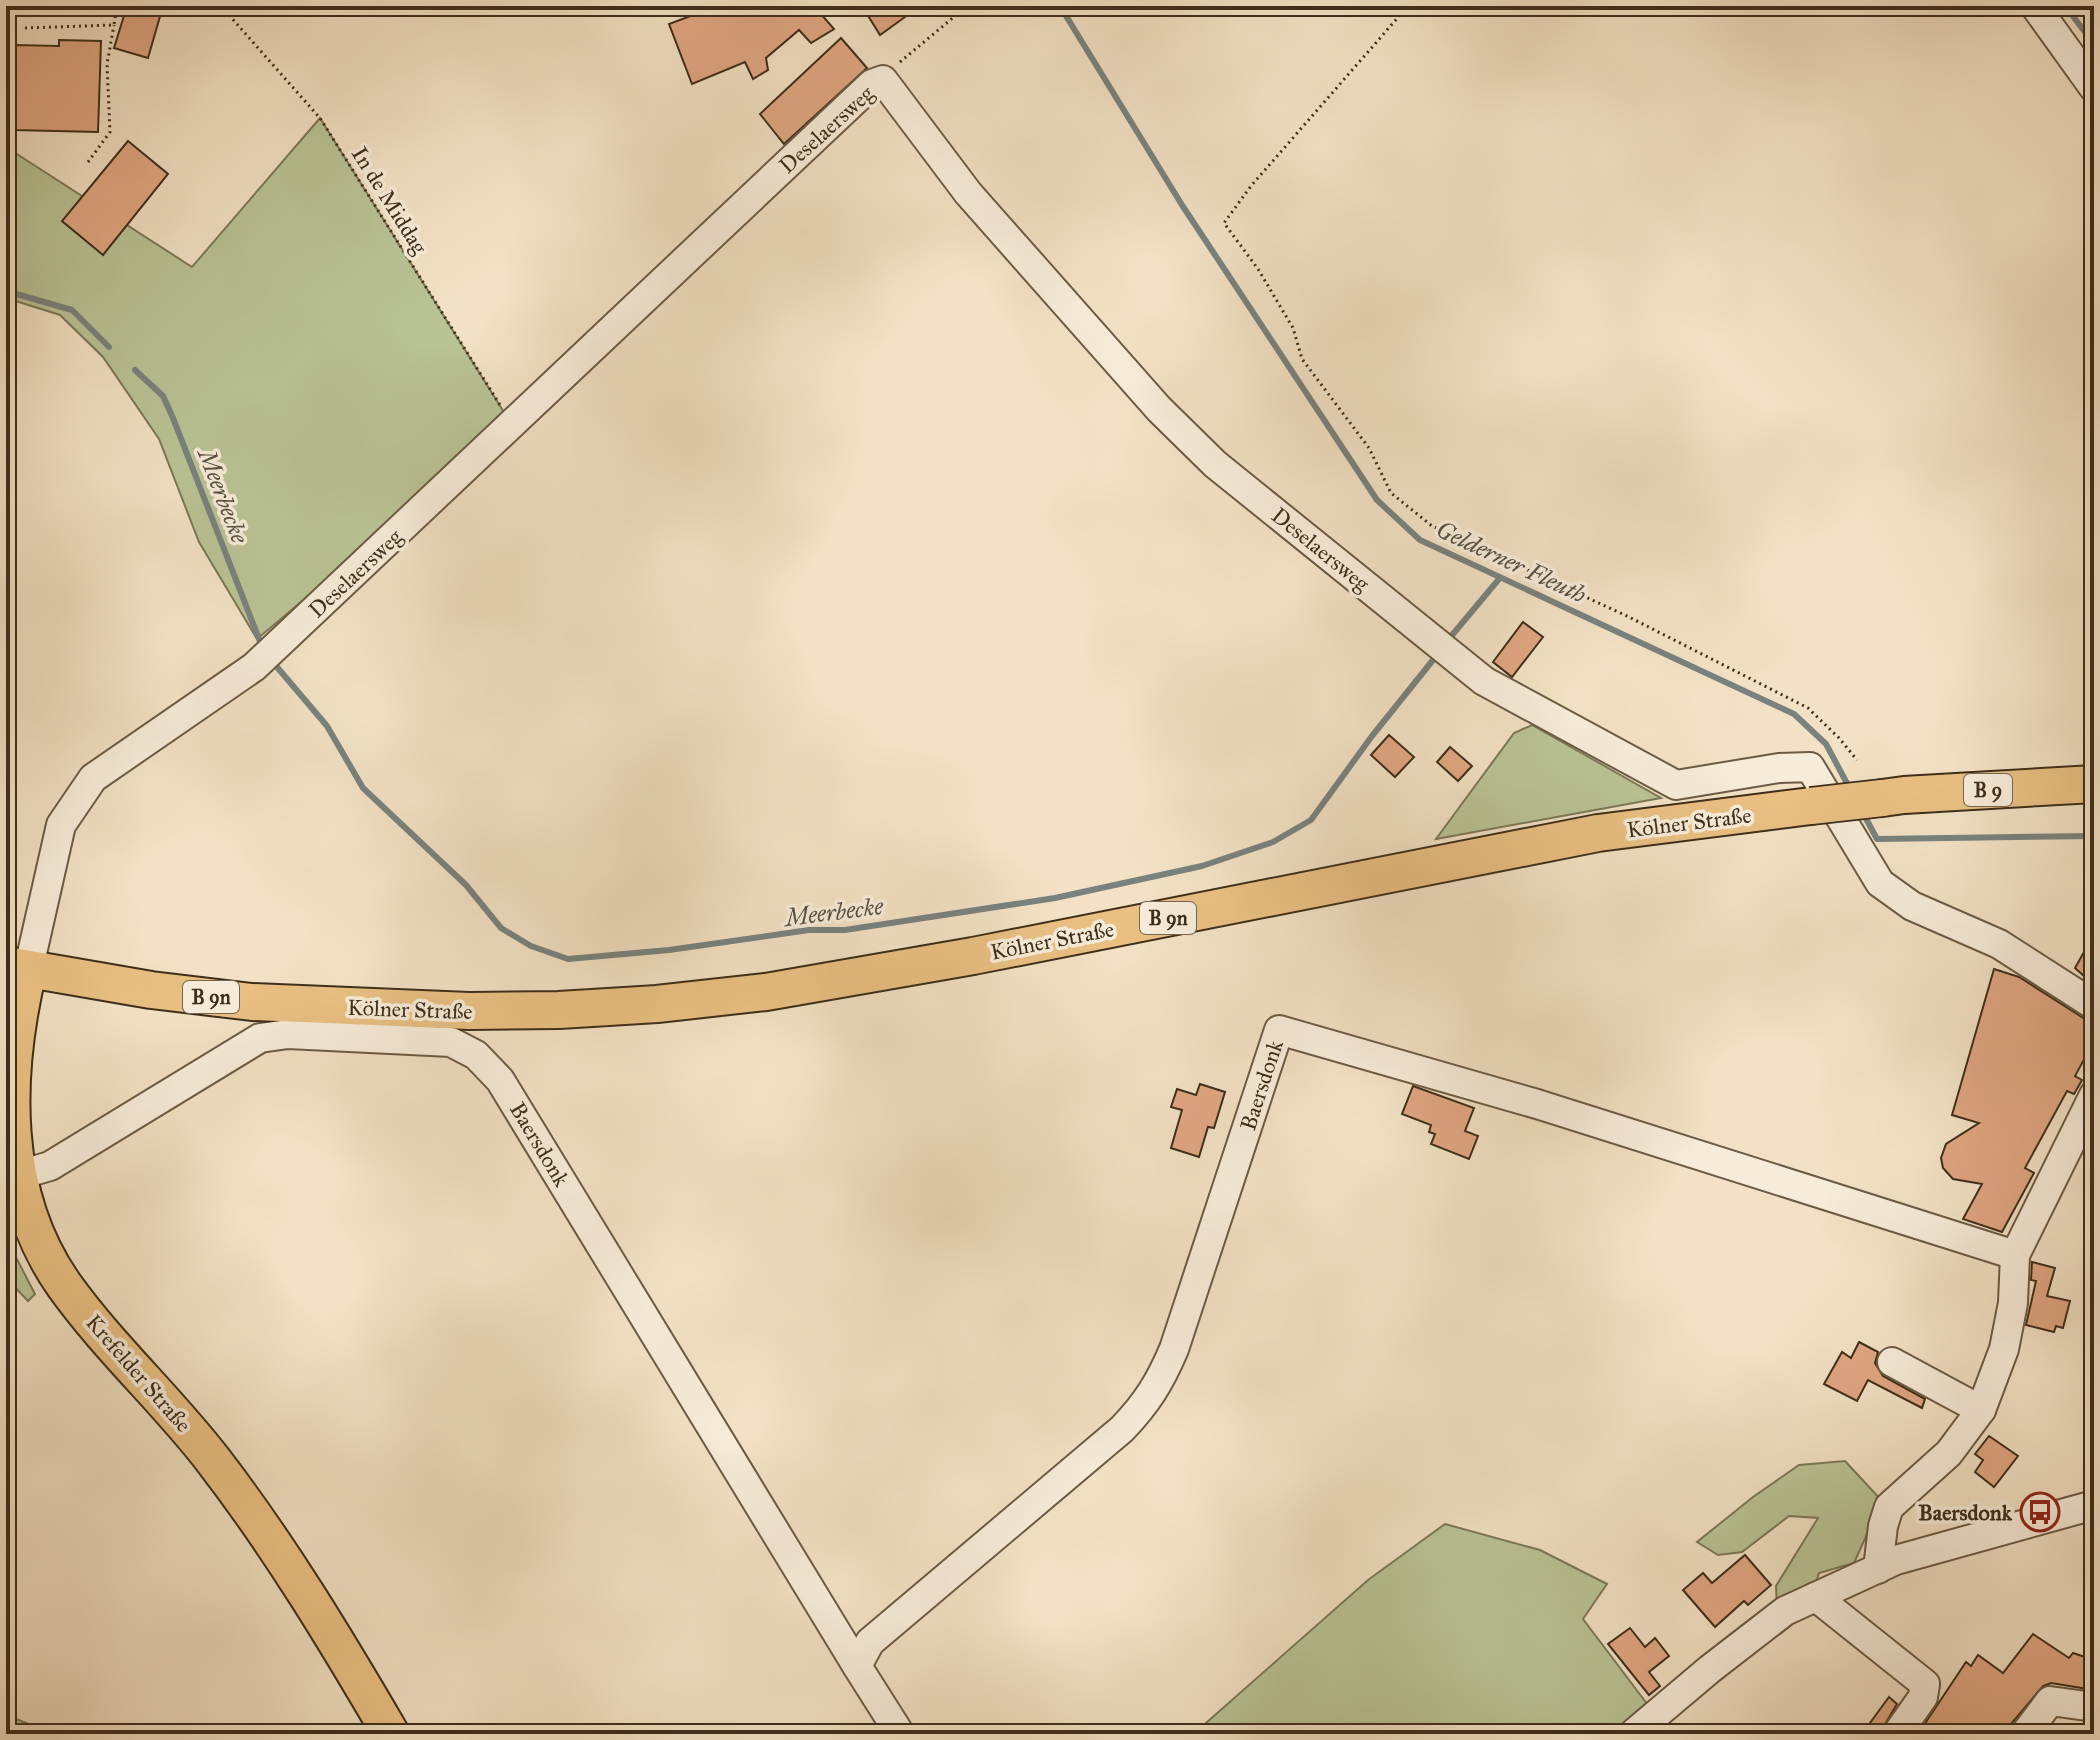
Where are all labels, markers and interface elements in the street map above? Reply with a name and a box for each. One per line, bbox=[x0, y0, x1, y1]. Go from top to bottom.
street label: Deselaersweg bbox=[773, 79, 880, 179]
street label: In de Middag bbox=[346, 142, 434, 259]
water label: Meerbecke bbox=[191, 443, 255, 548]
street label: Deselaersweg bbox=[1266, 502, 1376, 597]
water label: Gelderner Fleuth bbox=[1431, 514, 1591, 610]
street label: Deselaersweg bbox=[303, 523, 408, 623]
road number: B 9 bbox=[1964, 774, 2012, 806]
street label: Kölner Straße bbox=[1625, 801, 1753, 844]
water label: Meerbecke bbox=[781, 891, 886, 933]
road number: B 9n bbox=[1140, 902, 1196, 934]
street label: Kölner Straße bbox=[988, 915, 1116, 966]
road number: B 9n bbox=[183, 981, 239, 1013]
street label: Kölner Straße bbox=[347, 994, 473, 1025]
street label: Baersdonk bbox=[1234, 1036, 1289, 1134]
street label: Baersdonk bbox=[504, 1097, 576, 1192]
street label: Krefelder Straße bbox=[80, 1309, 197, 1438]
bus stop icon: Baersdonk bbox=[2019, 1491, 2061, 1533]
place label: Baersdonk bbox=[1918, 1499, 2013, 1526]

